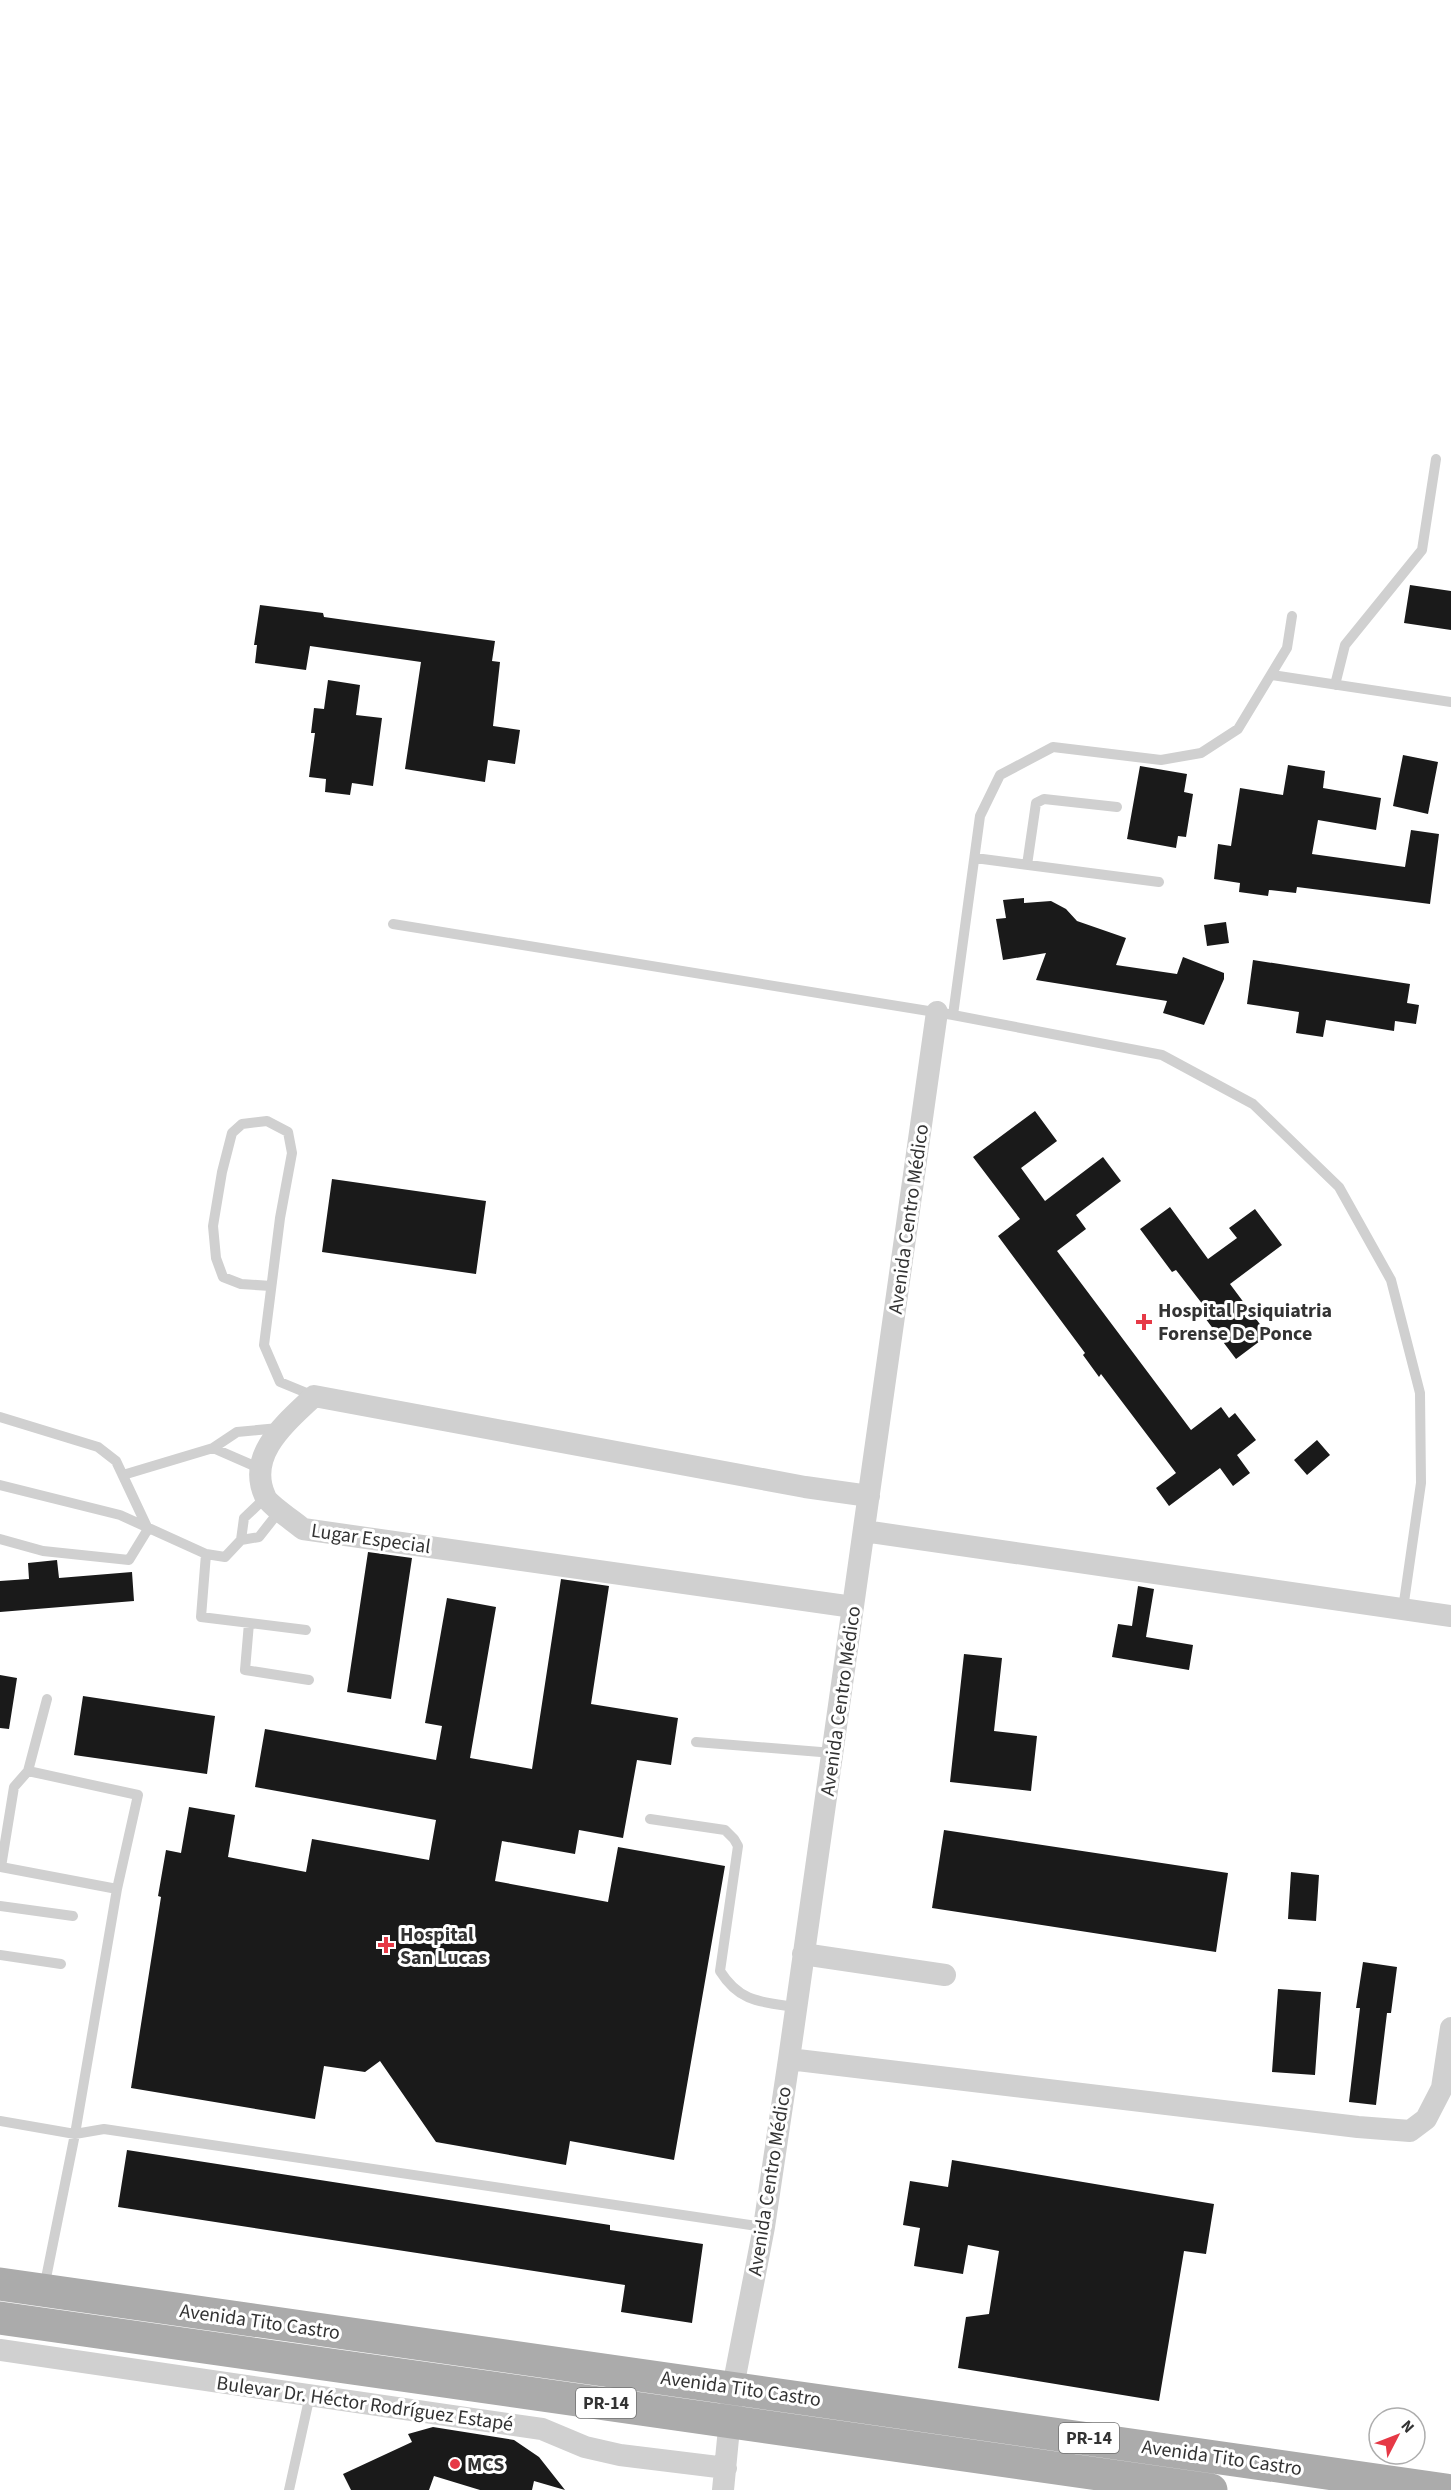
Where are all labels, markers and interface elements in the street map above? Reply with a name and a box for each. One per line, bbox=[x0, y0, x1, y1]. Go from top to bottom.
street label: Avenida Centro Médico bbox=[882, 1122, 936, 1316]
place label: Hospital Psiquiatria Forense De Ponce bbox=[1158, 1297, 1332, 1348]
marker: Hospital Psiquiatria Forense De Ponce bbox=[1135, 1313, 1153, 1331]
street label: Lugar Especial bbox=[309, 1517, 432, 1561]
street label: Avenida Centro Médico bbox=[814, 1604, 868, 1798]
place label: Hospital San Lucas bbox=[400, 1921, 487, 1972]
marker: Hospital San Lucas bbox=[377, 1936, 395, 1954]
street label: Avenida Centro Médico bbox=[741, 2084, 799, 2278]
street label: Avenida Tito Castro bbox=[178, 2297, 342, 2347]
street label: Avenida Tito Castro bbox=[659, 2364, 823, 2414]
street label: Bulevar Dr. Héctor Rodríguez Estapé bbox=[215, 2369, 515, 2439]
road number: PR-14 bbox=[576, 2388, 636, 2418]
north arrow bbox=[1367, 2406, 1427, 2466]
text: N bbox=[1396, 2415, 1419, 2438]
road number: PR-14 bbox=[1059, 2423, 1119, 2453]
street label: Avenida Tito Castro bbox=[1140, 2433, 1304, 2483]
place label: MCS bbox=[467, 2451, 504, 2479]
marker: MCS bbox=[448, 2457, 462, 2471]

